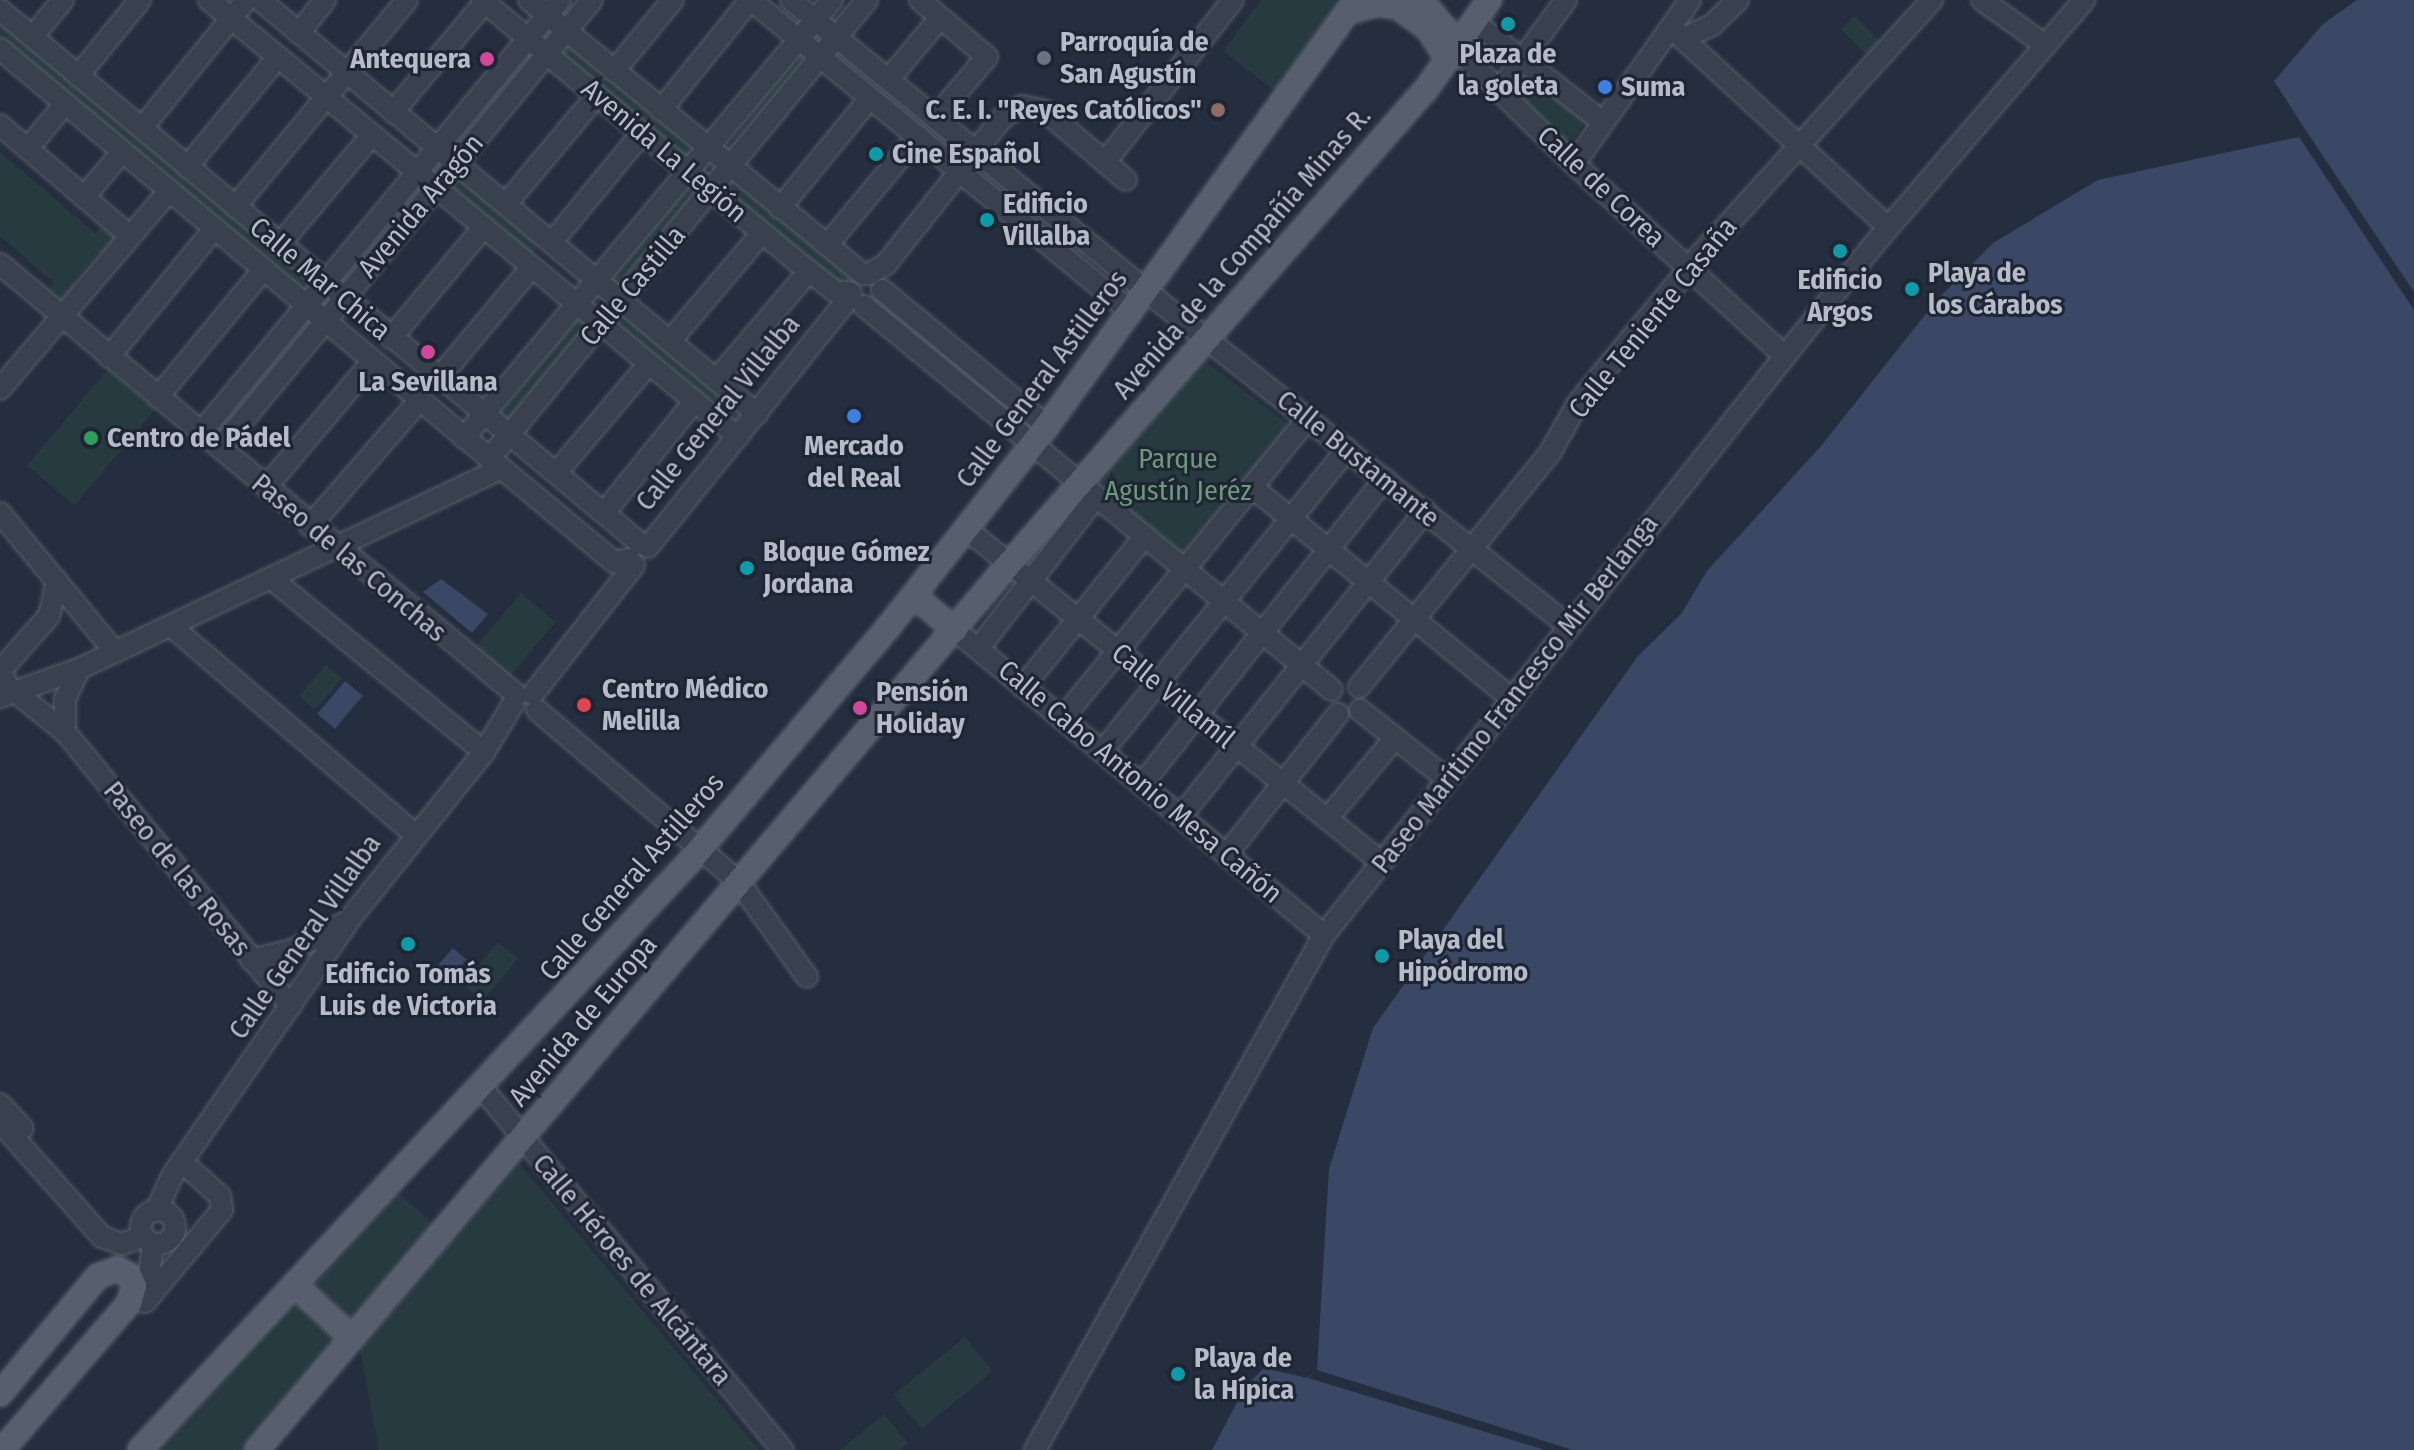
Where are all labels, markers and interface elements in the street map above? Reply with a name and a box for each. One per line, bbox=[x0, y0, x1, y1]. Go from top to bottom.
marker: Plaza de la goleta bbox=[1499, 15, 1517, 33]
place label: Parroquía de San Agustín bbox=[1060, 25, 1209, 91]
place label: Plaza de la goleta bbox=[1458, 37, 1558, 103]
place label: Antequera bbox=[350, 42, 471, 76]
marker: Parroquía de San Agustín bbox=[1035, 49, 1053, 67]
marker: Antequera bbox=[478, 50, 496, 68]
place label: Suma bbox=[1621, 70, 1685, 104]
street label: Avenida La Legión bbox=[574, 72, 754, 230]
marker: Suma bbox=[1596, 78, 1614, 96]
place label: C. E. I. "Reyes Católicos" bbox=[925, 93, 1202, 127]
street label: Avenida de la Compañía Minas R. bbox=[1106, 100, 1378, 406]
marker: C. E. I. "Reyes Católicos" bbox=[1209, 101, 1227, 119]
street label: Calle de Corea bbox=[1530, 119, 1672, 255]
street label: Avenida Aragón bbox=[351, 127, 491, 285]
place label: Cine Español bbox=[892, 137, 1040, 171]
marker: Cine Español bbox=[867, 145, 885, 163]
place label: Edificio Villalba bbox=[1003, 187, 1090, 253]
street label: Calle Mar Chica bbox=[243, 210, 397, 348]
marker: Edificio Villalba bbox=[978, 211, 996, 229]
street label: Calle Teniente Casaña bbox=[1562, 211, 1744, 425]
street label: Calle Castilla bbox=[573, 219, 693, 353]
marker: Edificio Argos bbox=[1831, 242, 1849, 260]
place label: Playa de los Cárabos bbox=[1928, 256, 2063, 322]
street label: Calle General Astilleros bbox=[949, 263, 1135, 495]
place label: Edificio Argos bbox=[1798, 263, 1882, 329]
marker: Playa de los Cárabos bbox=[1903, 280, 1921, 298]
street label: Calle General Villalba bbox=[629, 308, 807, 518]
marker: La Sevillana bbox=[419, 343, 437, 361]
place label: La Sevillana bbox=[358, 365, 498, 399]
street label: Calle Bustamante bbox=[1270, 383, 1446, 535]
marker: Mercado del Real bbox=[845, 407, 863, 425]
place label: Centro de Pádel bbox=[107, 421, 290, 455]
marker: Centro de Pádel bbox=[82, 429, 100, 447]
place label: Mercado del Real bbox=[804, 429, 904, 495]
park label: Parque Agustín Jeréz bbox=[1105, 442, 1251, 508]
street label: Paseo de las Conchas bbox=[245, 467, 453, 649]
street label: Paseo Marítimo Francesco Mir Berlanga bbox=[1364, 508, 1666, 880]
place label: Bloque Gómez Jordana bbox=[763, 535, 929, 601]
marker: Bloque Gómez Jordana bbox=[738, 559, 756, 577]
street label: Calle Villamíl bbox=[1105, 636, 1241, 756]
street label: Calle Cabo Antonio Mesa Cañón bbox=[991, 653, 1289, 911]
place label: Centro Médico Melilla bbox=[602, 672, 769, 738]
place label: Pensión Holiday bbox=[876, 675, 968, 741]
marker: Centro Médico Melilla bbox=[573, 694, 595, 716]
marker: Pensión Holiday bbox=[851, 699, 869, 717]
street label: Calle General Astilleros bbox=[533, 766, 731, 988]
street label: Paseo de las Rosas bbox=[96, 775, 258, 963]
street label: Calle General Villalba bbox=[222, 828, 388, 1046]
place label: Playa del Hipódromo bbox=[1398, 923, 1528, 989]
street label: Avenida de Europa bbox=[502, 929, 664, 1113]
marker: Edificio Tomás Luis de Victoria bbox=[399, 935, 417, 953]
marker: Playa del Hipódromo bbox=[1373, 947, 1391, 965]
place label: Edificio Tomás Luis de Victoria bbox=[319, 957, 497, 1023]
street label: Calle Héroes de Alcántara bbox=[525, 1147, 739, 1393]
place label: Playa de la Hípica bbox=[1194, 1341, 1294, 1407]
marker: Playa de la Hípica bbox=[1169, 1365, 1187, 1383]

